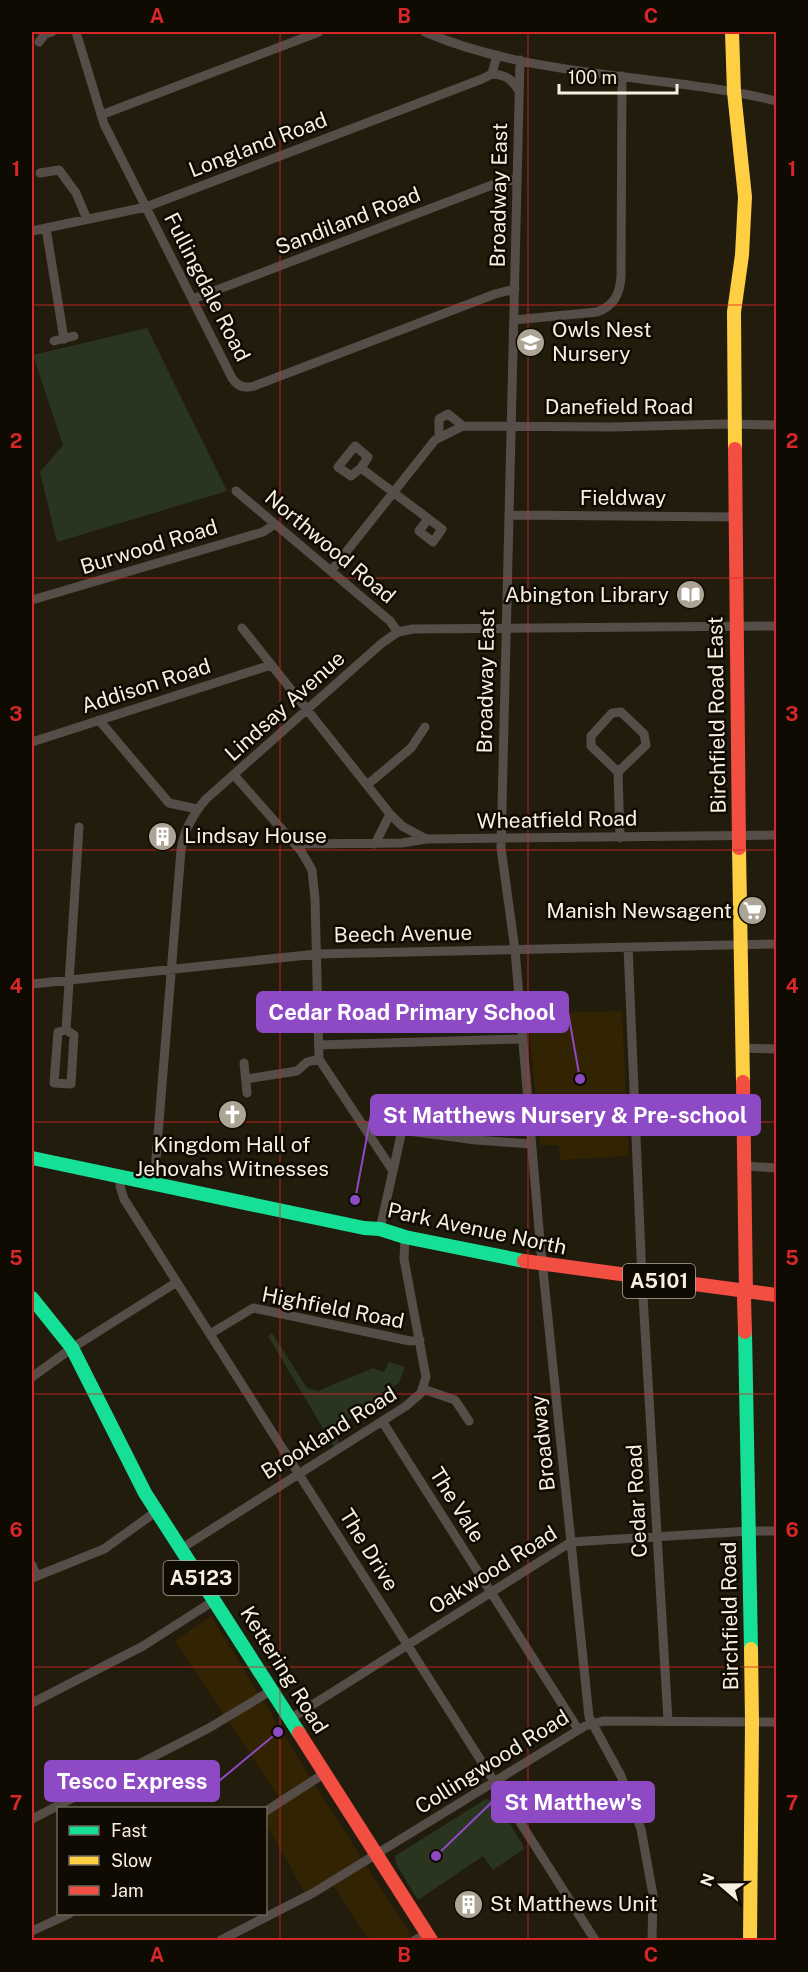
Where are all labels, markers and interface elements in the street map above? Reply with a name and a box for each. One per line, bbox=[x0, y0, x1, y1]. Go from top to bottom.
text: A bbox=[150, 4, 164, 28]
text: B bbox=[397, 4, 411, 28]
text: C bbox=[644, 4, 658, 28]
scale bar bbox=[559, 57, 678, 95]
text: 100 m bbox=[568, 67, 617, 88]
street label: Longland Road bbox=[185, 107, 331, 182]
street label: Broadway East bbox=[485, 122, 512, 268]
text: 1 bbox=[12, 157, 20, 181]
text: 1 bbox=[788, 157, 796, 181]
street label: Sandiland Road bbox=[272, 181, 424, 260]
street label: Fullingdale Road bbox=[159, 208, 256, 365]
place label: Owls Nest Nursery bbox=[552, 317, 652, 366]
school or university icon: Owls Nest Nursery bbox=[515, 326, 547, 358]
street label: Danefield Road bbox=[545, 394, 693, 419]
text: 2 bbox=[10, 429, 22, 453]
text: 2 bbox=[786, 429, 798, 453]
street label: Northwood Road bbox=[260, 485, 401, 608]
street label: Fieldway bbox=[580, 485, 666, 510]
street label: Burwood Road bbox=[77, 514, 220, 579]
library icon: Abington Library bbox=[674, 579, 706, 611]
place label: Abington Library bbox=[505, 582, 669, 607]
street label: Broadway East bbox=[472, 608, 499, 754]
street label: Birchfield Road East bbox=[702, 616, 731, 814]
street label: Lindsay Avenue bbox=[220, 645, 350, 766]
street label: Addison Road bbox=[78, 653, 214, 718]
text: 3 bbox=[9, 702, 23, 726]
text: 3 bbox=[785, 702, 799, 726]
street label: Wheatfield Road bbox=[476, 806, 638, 833]
building icon: Lindsay House bbox=[147, 820, 179, 852]
place label: Lindsay House bbox=[184, 823, 327, 848]
supermarket icon: Manish Newsagent bbox=[737, 895, 769, 927]
place label: Manish Newsagent bbox=[546, 898, 732, 923]
street label: Beech Avenue bbox=[334, 920, 472, 947]
text: 4 bbox=[9, 974, 23, 998]
text: 4 bbox=[785, 974, 799, 998]
callout: Cedar Road Primary School bbox=[257, 992, 568, 1032]
text: Cedar Road Primary School bbox=[268, 999, 556, 1025]
callout: St Matthews Nursery & Pre-school bbox=[371, 1095, 760, 1135]
church icon: Kingdom Hall of Jehovahs Witnesses bbox=[216, 1098, 248, 1130]
text: St Matthews Nursery & Pre-school bbox=[383, 1102, 747, 1128]
place label: Kingdom Hall of Jehovahs Witnesses bbox=[135, 1132, 329, 1181]
street label: Park Avenue North bbox=[385, 1197, 569, 1260]
text: 5 bbox=[9, 1246, 23, 1270]
text: 5 bbox=[785, 1246, 799, 1270]
road number: A5101 bbox=[623, 1264, 695, 1298]
street label: Highfield Road bbox=[260, 1281, 406, 1334]
street label: Brookland Road bbox=[256, 1381, 401, 1484]
street label: Broadway bbox=[525, 1394, 560, 1492]
street label: Cedar Road bbox=[621, 1444, 652, 1558]
street label: The Vale bbox=[425, 1463, 490, 1547]
street label: The Drive bbox=[335, 1504, 404, 1595]
text: 6 bbox=[9, 1518, 23, 1542]
text: 6 bbox=[785, 1518, 799, 1542]
street label: Oakwood Road bbox=[424, 1520, 561, 1619]
street label: Birchfield Road bbox=[716, 1541, 743, 1691]
road number: A5123 bbox=[164, 1561, 238, 1595]
street label: Kettering Road bbox=[235, 1601, 334, 1738]
street label: Collingwood Road bbox=[410, 1704, 573, 1819]
callout: Tesco Express bbox=[45, 1761, 219, 1801]
text: Tesco Express bbox=[57, 1768, 207, 1794]
callout: St Matthew's bbox=[492, 1782, 654, 1822]
text: St Matthew's bbox=[504, 1789, 642, 1815]
text: 7 bbox=[10, 1791, 22, 1815]
text: 7 bbox=[786, 1791, 798, 1815]
legend bbox=[57, 1807, 267, 1915]
text: Fast bbox=[111, 1820, 147, 1841]
text: Slow bbox=[111, 1850, 152, 1871]
north arrow bbox=[691, 1855, 751, 1915]
text: N bbox=[696, 1871, 718, 1889]
text: Jam bbox=[111, 1880, 144, 1901]
building icon: St Matthews Unit bbox=[453, 1888, 485, 1920]
place label: St Matthews Unit bbox=[490, 1891, 658, 1916]
text: A bbox=[150, 1943, 164, 1967]
text: B bbox=[397, 1943, 411, 1967]
text: C bbox=[644, 1943, 658, 1967]

